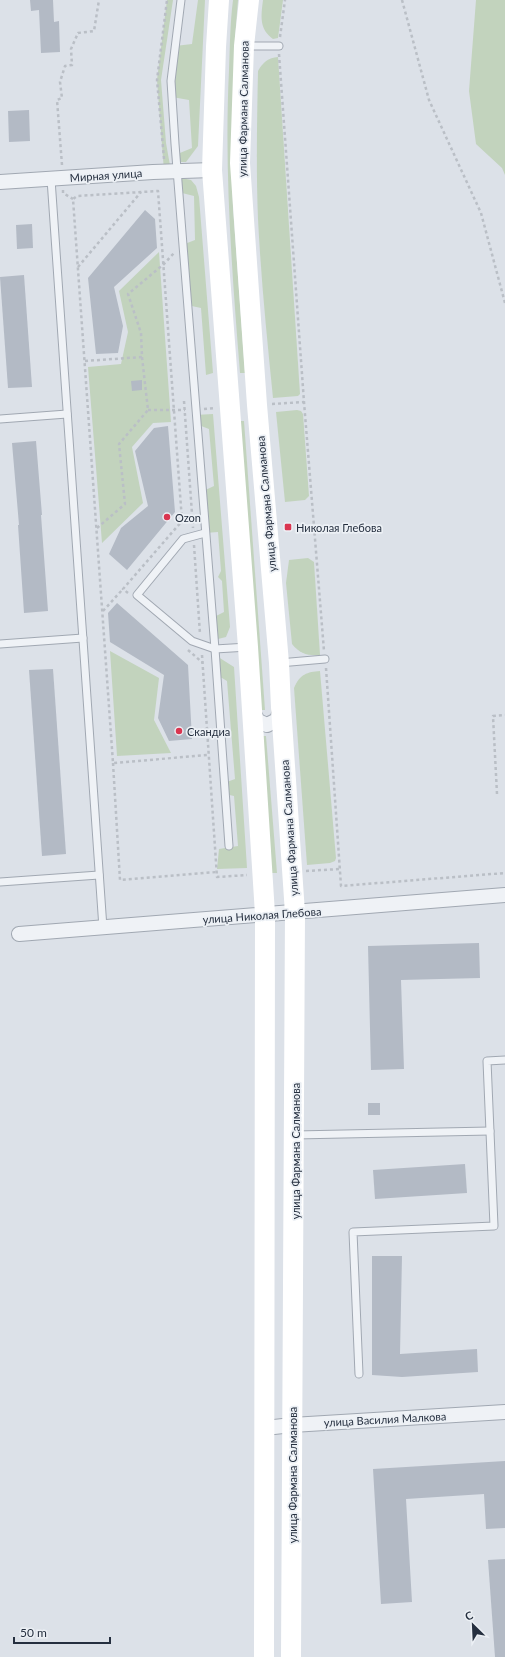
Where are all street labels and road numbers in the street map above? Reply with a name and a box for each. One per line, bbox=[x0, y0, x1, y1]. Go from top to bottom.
street label: улица Фармана Салманова bbox=[235, 41, 251, 177]
street label: Мирная улица bbox=[69, 166, 143, 184]
street label: улица Фармана Салманова bbox=[254, 435, 278, 573]
street label: улица Фармана Салманова bbox=[278, 759, 300, 897]
street label: улица Николая Глебова bbox=[202, 904, 322, 926]
street label: улица Фармана Салманова bbox=[289, 1083, 302, 1219]
street label: улица Фармана Салманова bbox=[286, 1407, 299, 1543]
street label: улица Василия Малкова bbox=[323, 1409, 447, 1429]

